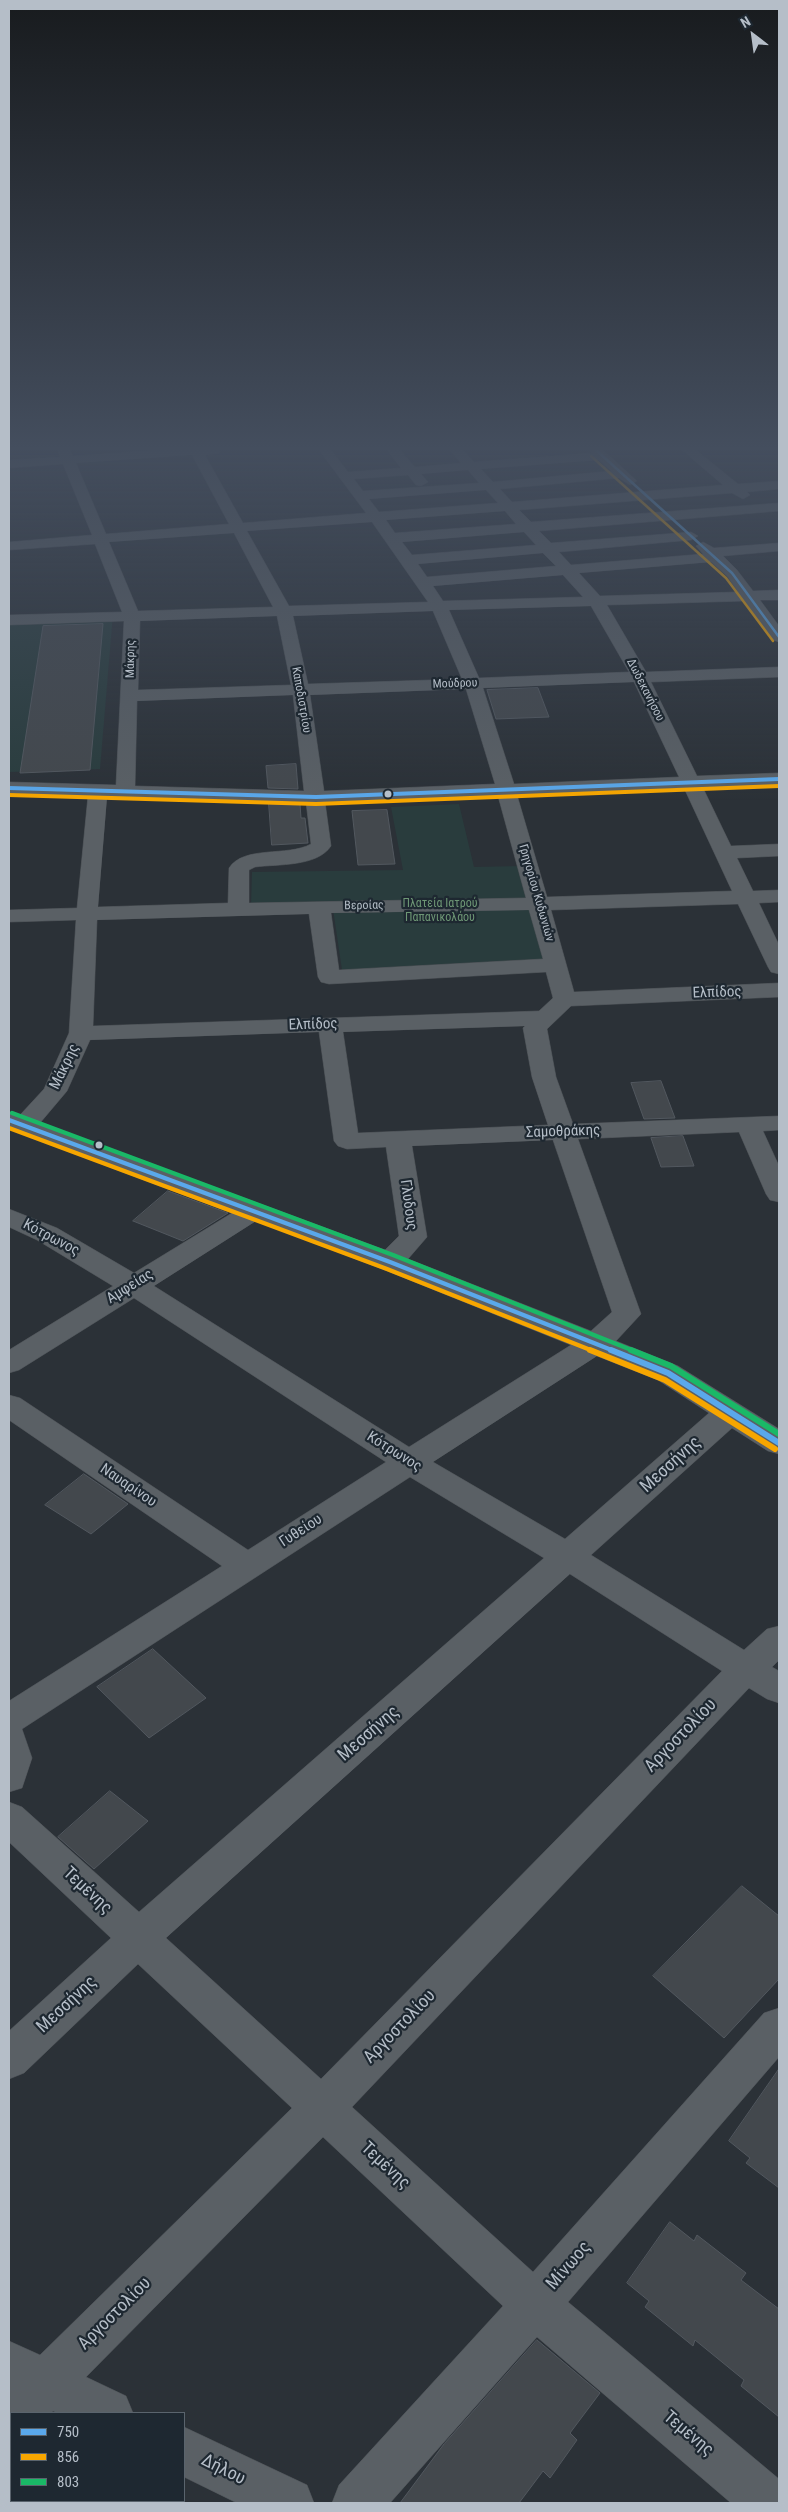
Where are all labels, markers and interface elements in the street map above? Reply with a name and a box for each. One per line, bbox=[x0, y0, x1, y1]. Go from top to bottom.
north arrow bbox=[728, 10, 778, 60]
text: N bbox=[738, 13, 753, 31]
street label: Μάκρης bbox=[123, 640, 139, 678]
street label: Δωδεκανήσου bbox=[623, 656, 667, 724]
street label: Καποδιστρίου bbox=[288, 666, 314, 734]
street label: Μούδρου bbox=[432, 676, 478, 692]
unlabelled marker bbox=[383, 789, 393, 799]
street label: Γρηγορίου Κυδωνιών bbox=[515, 843, 557, 943]
park label: Πλατεία Ιατρού Παπανικολάου bbox=[403, 897, 477, 925]
street label: Βεροίας bbox=[344, 898, 384, 914]
street label: Ελπίδος bbox=[692, 983, 742, 1003]
street label: Ελπίδος bbox=[288, 1015, 338, 1035]
street label: Μάκρης bbox=[46, 1041, 84, 1093]
street label: Σαμοθράκης bbox=[526, 1122, 600, 1142]
unlabelled marker bbox=[94, 1140, 104, 1150]
street label: Γλυδους bbox=[396, 1178, 420, 1232]
street label: Κότρωνος bbox=[20, 1216, 82, 1260]
street label: Αμφείας bbox=[103, 1266, 157, 1308]
street label: Κότρωνος bbox=[363, 1428, 425, 1476]
street label: Μεσσήνης bbox=[636, 1432, 706, 1498]
street label: Ναυαρίνου bbox=[96, 1461, 160, 1511]
street label: Γυθείου bbox=[276, 1511, 326, 1551]
street label: Αργοστολίου bbox=[641, 1695, 721, 1777]
street label: Μεσσήνης bbox=[334, 1702, 404, 1766]
street label: Τεμένης bbox=[58, 1863, 116, 1919]
street label: Μεσσήνης bbox=[33, 1972, 101, 2038]
street label: Αργοστολίου bbox=[360, 1986, 440, 2068]
street label: Τεμένης bbox=[356, 2138, 414, 2194]
street label: Μίνωος bbox=[542, 2237, 596, 2295]
street label: Αργοστολίου bbox=[74, 2273, 156, 2355]
street label: Τεμένης bbox=[658, 2407, 718, 2461]
legend bbox=[10, 2412, 185, 2502]
text: 750 bbox=[57, 2423, 79, 2441]
text: 856 bbox=[57, 2448, 79, 2466]
street label: Δήλου bbox=[197, 2450, 249, 2490]
text: 803 bbox=[57, 2473, 79, 2491]

